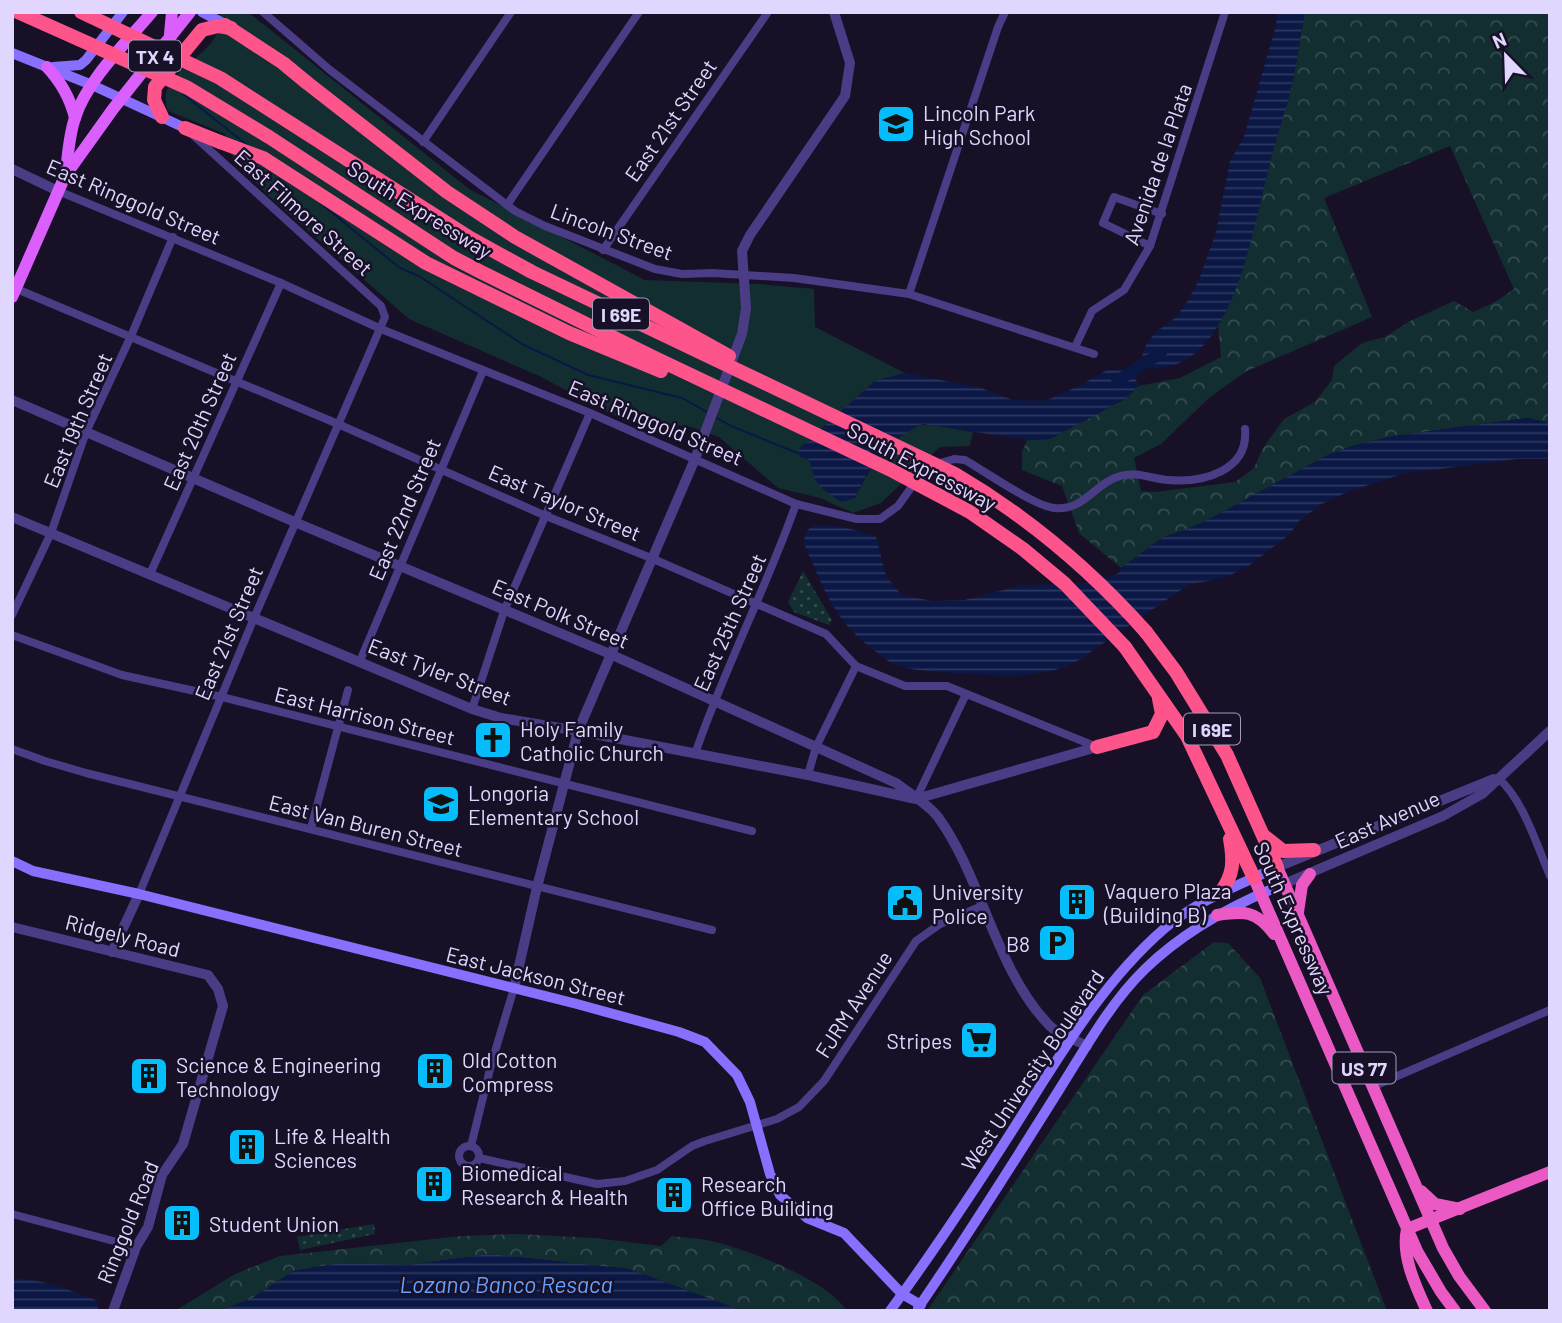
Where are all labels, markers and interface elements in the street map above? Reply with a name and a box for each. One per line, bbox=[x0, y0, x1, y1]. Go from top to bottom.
north arrow bbox=[1471, 21, 1541, 91]
text: N bbox=[1489, 27, 1509, 53]
road number: TX 4 bbox=[129, 40, 181, 72]
street label: East 21st Street bbox=[619, 54, 721, 186]
street label: Avenida de la Plata bbox=[1118, 80, 1196, 248]
place label: Lincoln Park High School bbox=[923, 100, 1035, 149]
school or university icon: Lincoln Park High School bbox=[875, 103, 917, 145]
street label: East Filmore Street bbox=[230, 144, 378, 280]
street label: East Ringgold Street bbox=[43, 153, 225, 249]
street label: South Expressway bbox=[343, 155, 497, 264]
street label: Lincoln Street bbox=[547, 197, 677, 265]
road number: I 69E bbox=[593, 298, 649, 330]
street label: East 20th Street bbox=[157, 348, 241, 494]
street label: East 19th Street bbox=[37, 349, 117, 491]
street label: East Ringgold Street bbox=[565, 374, 747, 470]
street label: South Expressway bbox=[843, 416, 1001, 516]
street label: East 22nd Street bbox=[363, 434, 445, 584]
street label: East Taylor Street bbox=[485, 459, 645, 545]
street label: East 25th Street bbox=[688, 549, 770, 695]
street label: East 21st Street bbox=[189, 562, 267, 704]
street label: East Polk Street bbox=[489, 573, 633, 653]
street label: East Tyler Street bbox=[365, 632, 515, 710]
street label: East Harrison Street bbox=[272, 681, 458, 749]
road number: I 69E bbox=[1184, 714, 1240, 744]
place label: Holy Family Catholic Church bbox=[520, 716, 664, 765]
church icon: Holy Family Catholic Church bbox=[472, 719, 514, 761]
place label: Longoria Elementary School bbox=[468, 780, 639, 829]
school or university icon: Longoria Elementary School bbox=[420, 783, 462, 825]
street label: East Avenue bbox=[1331, 785, 1443, 853]
street label: East Van Buren Street bbox=[267, 789, 465, 861]
street label: South Expressway bbox=[1249, 837, 1339, 999]
place label: Vaquero Plaza (Building B) bbox=[1103, 878, 1231, 927]
place label: University Police bbox=[932, 879, 1024, 928]
building icon: Vaquero Plaza (Building B) bbox=[1056, 881, 1098, 923]
public building icon: University Police bbox=[884, 882, 926, 924]
street label: Ridgely Road bbox=[63, 909, 183, 961]
parking icon: B8 bbox=[1036, 922, 1078, 964]
place label: B8 bbox=[1006, 931, 1030, 956]
street label: East Jackson Street bbox=[444, 941, 628, 1009]
street label: FJRM Avenue bbox=[809, 946, 897, 1062]
street label: West University Boulevard bbox=[955, 965, 1109, 1175]
supermarket icon: Stripes bbox=[958, 1019, 1000, 1061]
place label: Stripes bbox=[887, 1028, 952, 1053]
place label: Old Cotton Compress bbox=[462, 1047, 557, 1096]
building icon: Old Cotton Compress bbox=[414, 1050, 456, 1092]
place label: Science & Engineering Technology bbox=[176, 1052, 381, 1101]
road number: US 77 bbox=[1332, 1052, 1396, 1084]
building icon: Science & Engineering Technology bbox=[128, 1055, 170, 1097]
place label: Life & Health Sciences bbox=[274, 1123, 391, 1172]
building icon: Life & Health Sciences bbox=[226, 1126, 268, 1168]
street label: Ringgold Road bbox=[91, 1157, 163, 1287]
place label: Biomedical Research & Health bbox=[461, 1160, 628, 1209]
building icon: Biomedical Research & Health bbox=[413, 1163, 455, 1205]
place label: Research Office Building bbox=[701, 1171, 834, 1220]
building icon: Research Office Building bbox=[653, 1174, 695, 1216]
building icon: Student Union bbox=[161, 1202, 203, 1244]
place label: Student Union bbox=[209, 1211, 339, 1236]
water label: Lozano Banco Resaca bbox=[399, 1270, 613, 1298]

